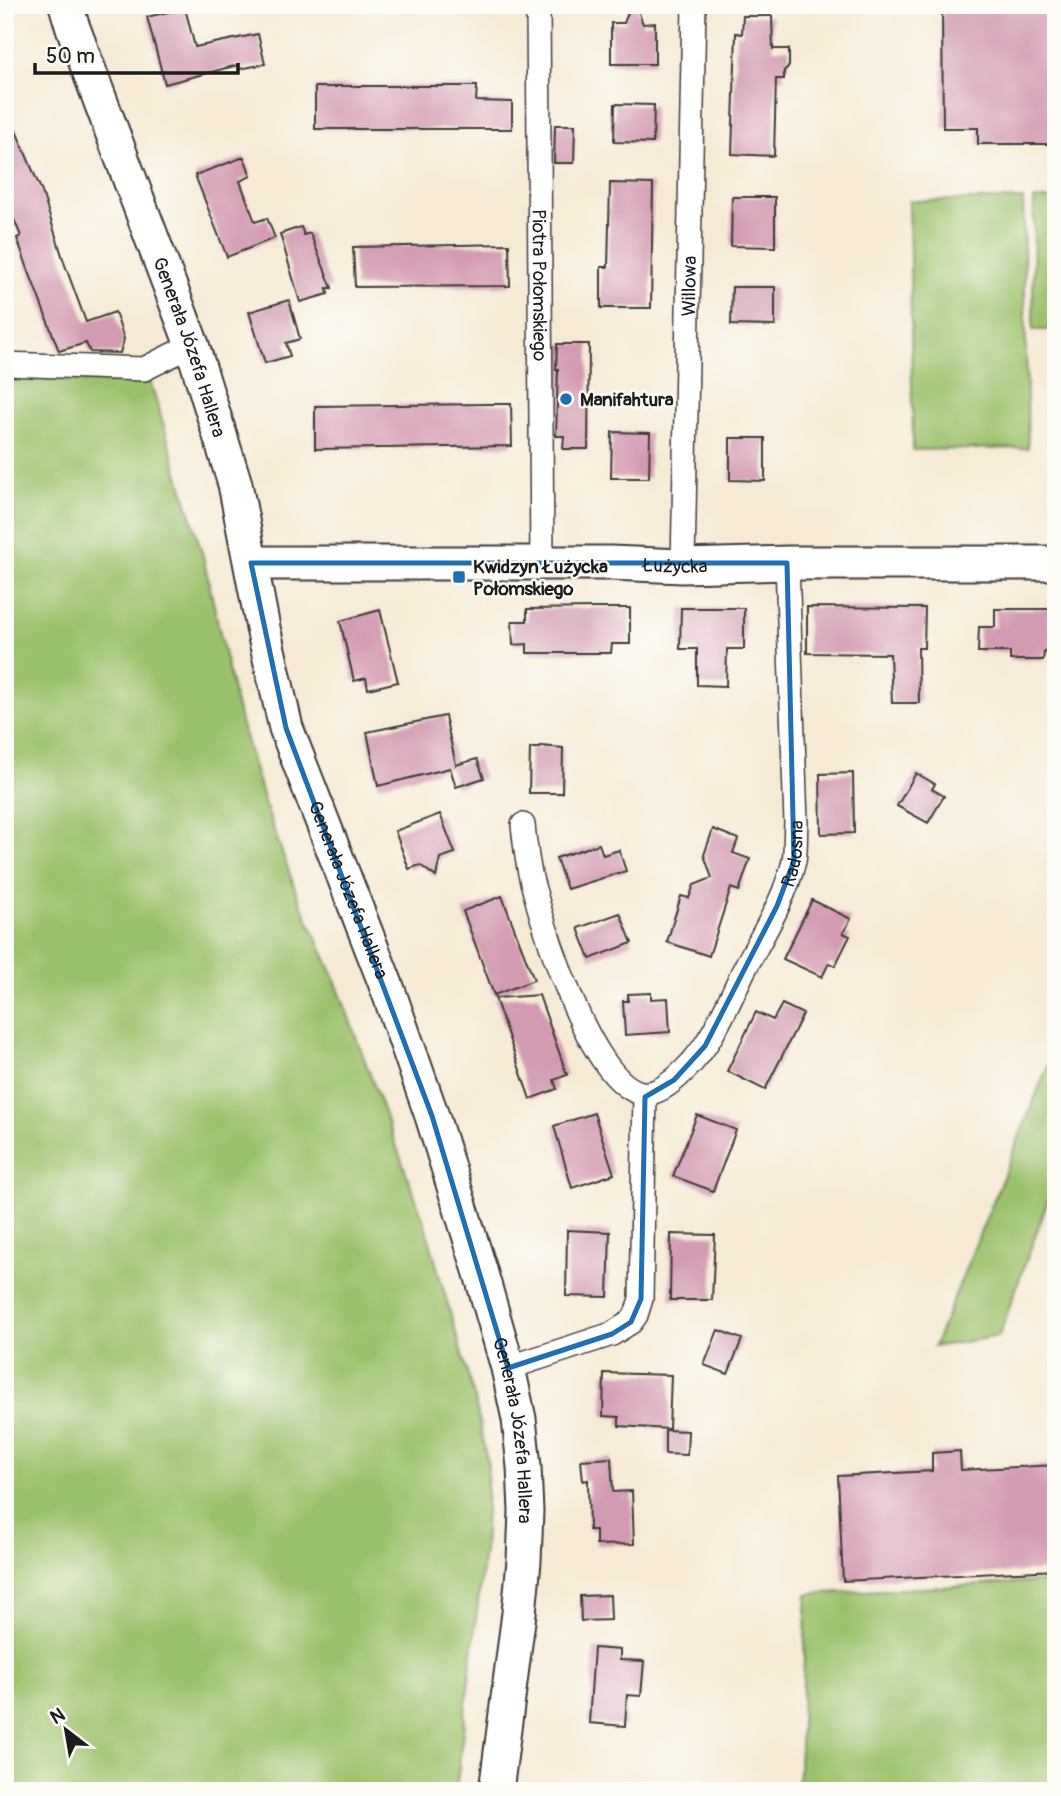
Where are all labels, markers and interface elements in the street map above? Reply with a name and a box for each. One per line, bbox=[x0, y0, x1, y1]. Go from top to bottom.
scale bar bbox=[35, 32, 238, 76]
text: 50 m bbox=[46, 43, 95, 70]
street label: Piotra Połomskiego bbox=[526, 209, 552, 361]
street label: Generała Józefa Hallera bbox=[147, 254, 231, 440]
street label: Willowa bbox=[677, 256, 702, 316]
place label: Manifahtura bbox=[580, 388, 674, 412]
marker: Manifahtura bbox=[558, 391, 574, 407]
street label: Łużycka bbox=[641, 553, 708, 579]
place label: Kwidzyn Łużycka Połomskiego bbox=[473, 555, 608, 601]
marker: Kwidzyn Łużycka Połomskiego bbox=[451, 569, 467, 585]
street label: Generała Józefa Hallera bbox=[303, 798, 394, 983]
street label: Radosna bbox=[776, 819, 809, 890]
street label: Generała Józefa Hallera bbox=[487, 1335, 537, 1524]
north arrow bbox=[32, 1694, 102, 1764]
text: N bbox=[46, 1703, 70, 1730]

